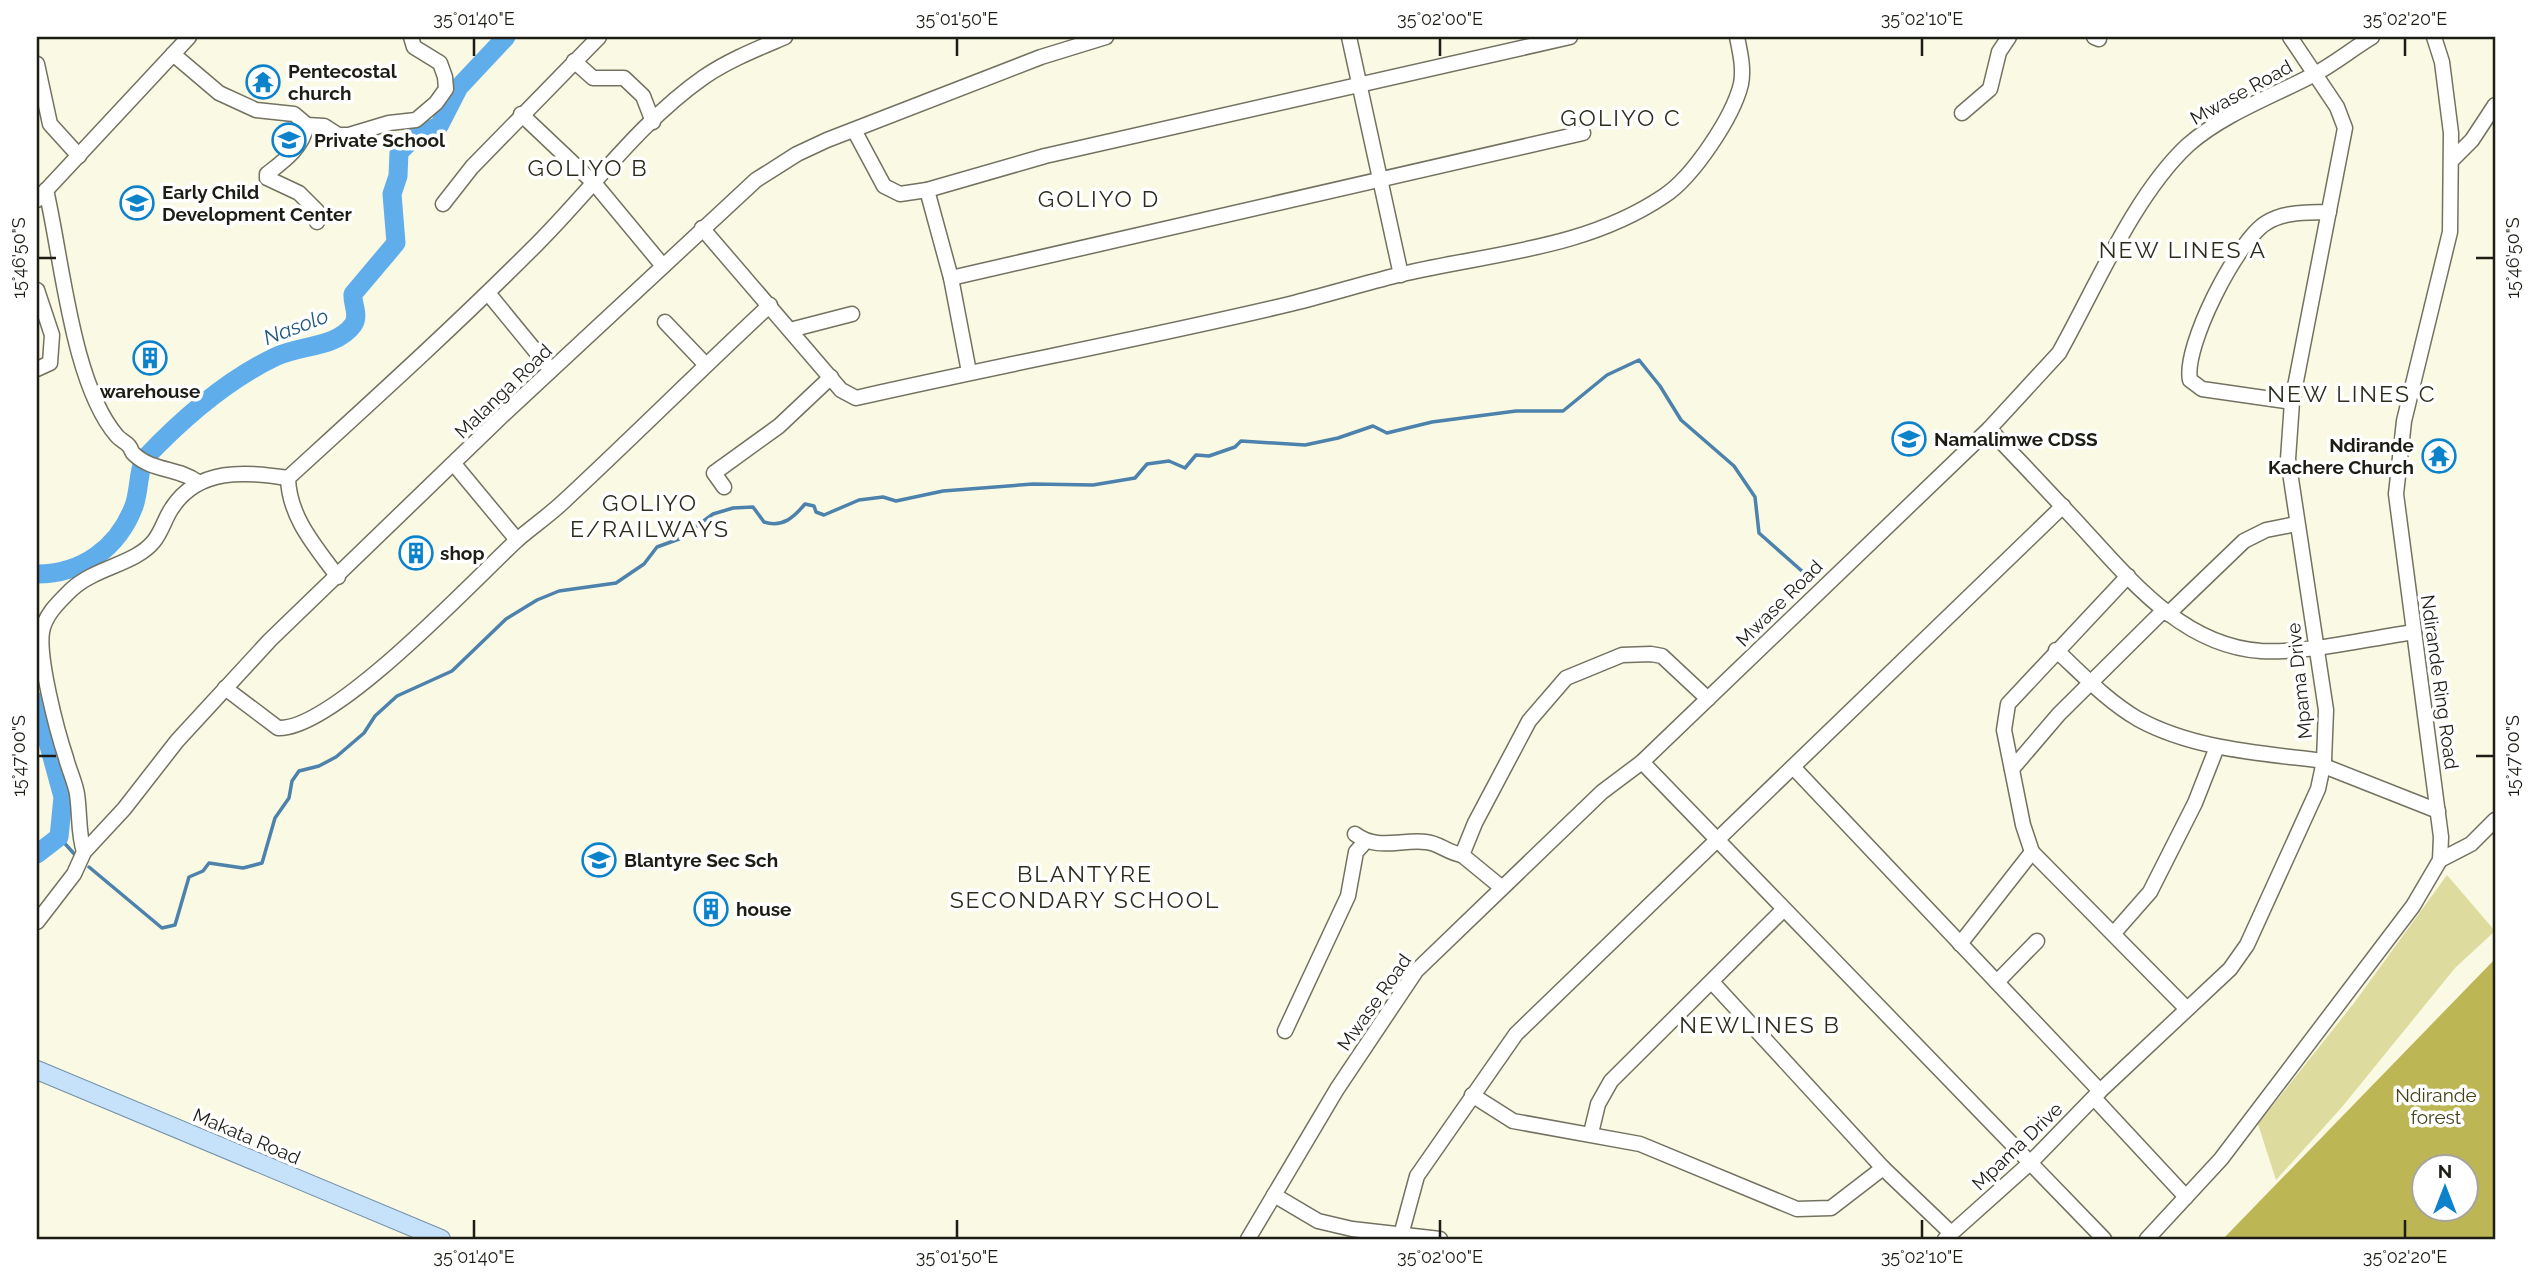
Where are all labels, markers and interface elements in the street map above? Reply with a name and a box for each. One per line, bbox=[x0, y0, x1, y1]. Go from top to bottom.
text: 35°01'40"E bbox=[433, 8, 515, 29]
text: 35°01'50"E bbox=[916, 8, 998, 29]
text: 35°02'00"E bbox=[1397, 8, 1483, 29]
text: 35°02'10"E bbox=[1881, 8, 1963, 29]
text: 35°02'20"E bbox=[2363, 8, 2447, 29]
street label: Mwase Road bbox=[2186, 55, 2296, 129]
place label: Pentecostal church bbox=[288, 60, 398, 104]
temple icon: Pentecostal church bbox=[244, 63, 282, 101]
district label: GOLIYO C bbox=[1560, 104, 1682, 131]
school or university icon: Private School bbox=[270, 121, 308, 159]
place label: Private School bbox=[314, 129, 446, 151]
district label: GOLIYO B bbox=[527, 154, 649, 181]
place label: Early Child Development Center bbox=[162, 181, 352, 225]
school or university icon: Early Child Development Center bbox=[118, 184, 156, 222]
district label: GOLIYO D bbox=[1038, 185, 1160, 212]
text: 15°46'50"S bbox=[8, 217, 29, 299]
text: 15°46'50"S bbox=[2502, 217, 2523, 299]
district label: NEW LINES A bbox=[2099, 236, 2267, 263]
water label: Nasolo bbox=[260, 303, 332, 350]
building icon: warehouse bbox=[131, 339, 169, 377]
street label: Malanga Road bbox=[450, 339, 556, 443]
place label: warehouse bbox=[100, 380, 200, 402]
district label: NEW LINES C bbox=[2267, 380, 2437, 407]
school or university icon: Namalimwe CDSS bbox=[1890, 420, 1928, 458]
place label: Namalimwe CDSS bbox=[1934, 428, 2098, 450]
place label: Ndirande Kachere Church bbox=[2268, 434, 2414, 478]
temple icon: Ndirande Kachere Church bbox=[2420, 437, 2458, 475]
district label: GOLIYO E/RAILWAYS bbox=[570, 489, 730, 542]
building icon: shop bbox=[397, 534, 435, 572]
place label: shop bbox=[440, 542, 484, 564]
street label: Mwase Road bbox=[1731, 555, 1827, 651]
street label: Ndirande Ring Road bbox=[2417, 593, 2463, 771]
street label: Mpama Drive bbox=[2282, 622, 2316, 740]
text: 15°47'00"S bbox=[8, 715, 29, 797]
text: 15°47'00"S bbox=[2502, 715, 2523, 797]
school or university icon: Blantyre Sec Sch bbox=[580, 841, 618, 879]
place label: Blantyre Sec Sch bbox=[624, 849, 778, 871]
district label: BLANTYRE SECONDARY SCHOOL bbox=[950, 860, 1220, 913]
building icon: house bbox=[692, 890, 730, 928]
place label: house bbox=[736, 898, 792, 920]
street label: Mwase Road bbox=[1333, 949, 1415, 1055]
district label: NEWLINES B bbox=[1679, 1011, 1841, 1038]
park label: Ndirande forest bbox=[2395, 1084, 2477, 1128]
street label: Mpama Drive bbox=[1967, 1098, 2067, 1194]
street label: Makata Road bbox=[190, 1104, 304, 1168]
north arrow bbox=[2410, 1154, 2480, 1224]
text: N bbox=[2438, 1160, 2452, 1182]
text: 35°01'40"E bbox=[433, 1246, 515, 1267]
text: 35°01'50"E bbox=[916, 1246, 998, 1267]
text: 35°02'00"E bbox=[1397, 1246, 1483, 1267]
text: 35°02'10"E bbox=[1881, 1246, 1963, 1267]
text: 35°02'20"E bbox=[2363, 1246, 2447, 1267]

